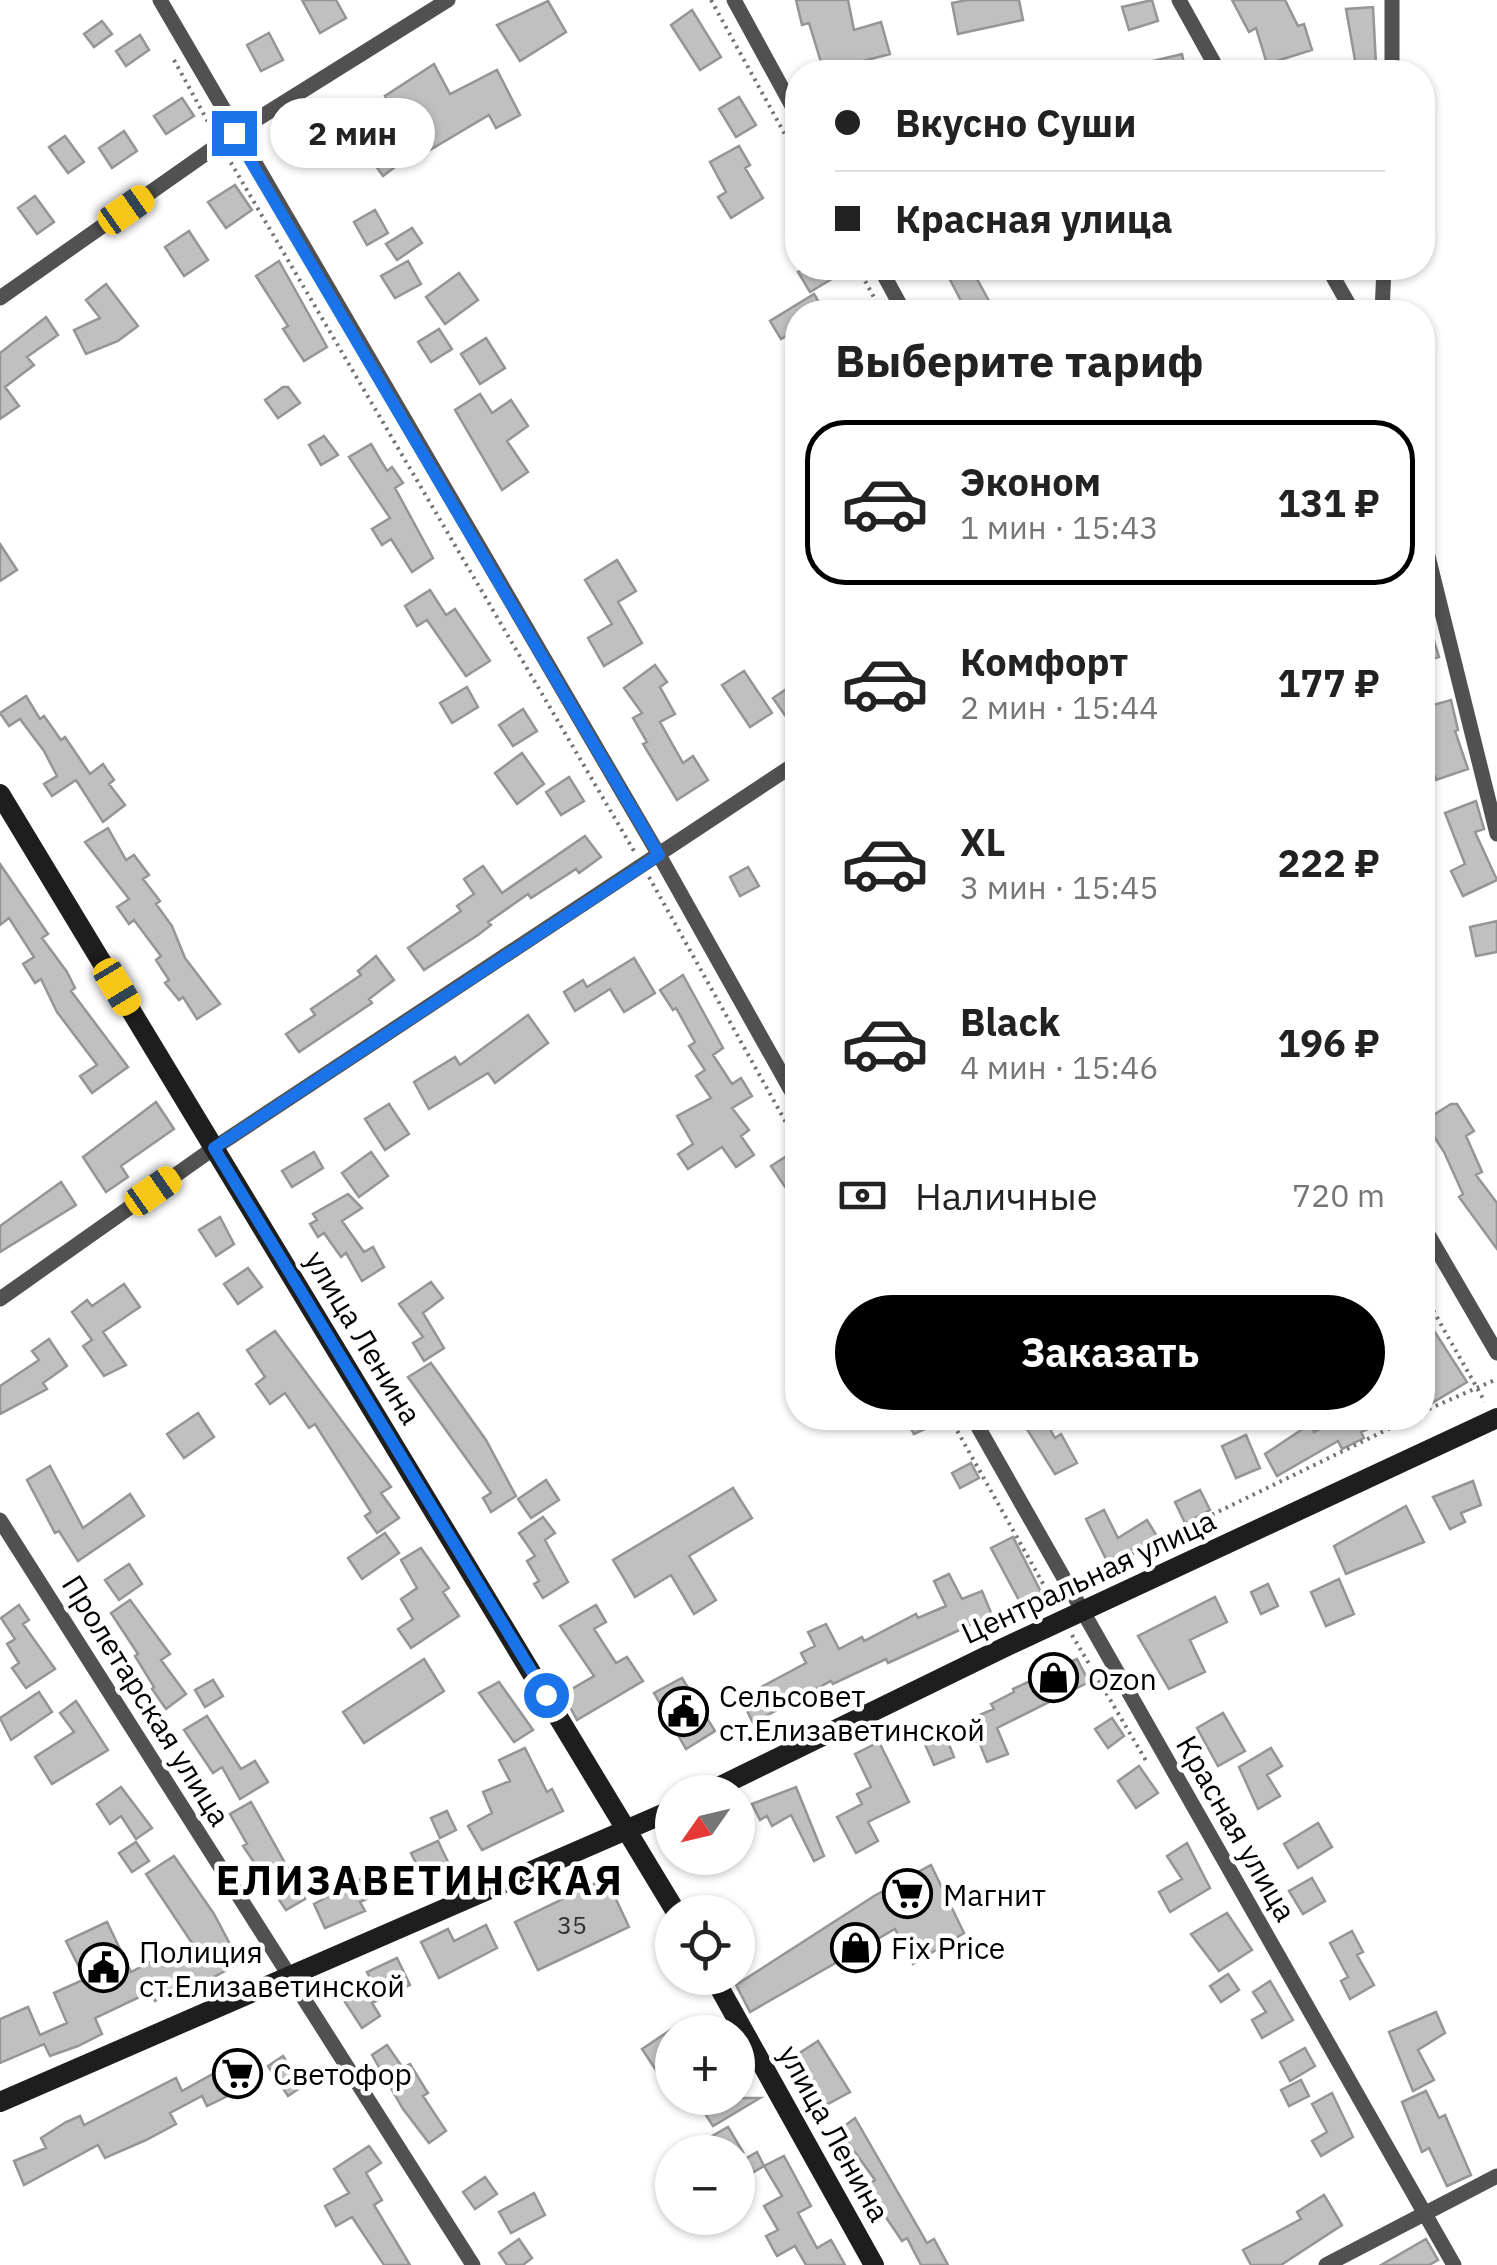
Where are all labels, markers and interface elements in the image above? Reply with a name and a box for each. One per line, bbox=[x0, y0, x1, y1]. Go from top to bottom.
callout: 2 мин bbox=[269, 98, 434, 168]
text: Вкусно Суши bbox=[895, 98, 1136, 147]
route end bbox=[212, 111, 257, 156]
text: 2 мин bbox=[308, 112, 397, 154]
car bbox=[93, 181, 159, 239]
text: Красная улица bbox=[895, 194, 1173, 243]
text: Выберите тариф bbox=[835, 331, 1204, 389]
text: Эконом bbox=[960, 457, 1101, 506]
icon: car bbox=[840, 458, 930, 548]
text: 131 ₽ bbox=[1278, 478, 1380, 527]
text: 1 мин · 15:43 bbox=[960, 506, 1158, 548]
text: Комфорт bbox=[960, 637, 1128, 686]
icon: car bbox=[840, 638, 930, 728]
text: 177 ₽ bbox=[1278, 658, 1380, 707]
text: 2 мин · 15:44 bbox=[960, 686, 1158, 728]
text: XL bbox=[960, 817, 1006, 866]
icon: car bbox=[840, 818, 930, 908]
text: 222 ₽ bbox=[1278, 838, 1380, 887]
text: 3 мин · 15:45 bbox=[960, 866, 1158, 908]
car bbox=[89, 954, 145, 1020]
text: Black bbox=[960, 997, 1060, 1046]
icon: car bbox=[840, 998, 930, 1088]
text: 196 ₽ bbox=[1278, 1018, 1380, 1067]
text: 4 мин · 15:46 bbox=[960, 1046, 1158, 1088]
car bbox=[120, 1162, 186, 1220]
icon: cash bbox=[835, 1168, 890, 1223]
text: Наличные bbox=[915, 1171, 1098, 1220]
text: 720 m bbox=[1292, 1174, 1385, 1216]
street label: улица Ленина bbox=[297, 1243, 431, 1431]
button: Заказать bbox=[835, 1295, 1385, 1410]
street label: Центральная улица bbox=[955, 1500, 1221, 1652]
street label: Пролетарская улица bbox=[54, 1567, 240, 1833]
shop icon: Ozon bbox=[1027, 1652, 1079, 1704]
place label: Ozon bbox=[1088, 1659, 1157, 1698]
route start bbox=[524, 1673, 569, 1718]
place label: Сельсовет ст.Елизаветинской bbox=[719, 1676, 985, 1749]
public building icon: Сельсовет ст.Елизаветинской bbox=[658, 1686, 710, 1738]
street label: Красная улица bbox=[1168, 1728, 1306, 1928]
north arrow bbox=[655, 1775, 755, 1875]
map controls bbox=[655, 1775, 755, 2235]
district label: ЕЛИЗАВЕТИНСКАЯ bbox=[216, 1854, 624, 1906]
supermarket icon: Магнит bbox=[882, 1868, 934, 1920]
place label: Магнит bbox=[943, 1875, 1046, 1914]
button: locate bbox=[655, 1895, 755, 1995]
house number: 35 bbox=[557, 1908, 587, 1941]
shop icon: Fix Price bbox=[830, 1921, 882, 1973]
place label: Fix Price bbox=[891, 1928, 1005, 1967]
place label: Полиция ст.Елизаветинской bbox=[139, 1932, 405, 2005]
public building icon: Полиция ст.Елизаветинской bbox=[78, 1942, 130, 1994]
button: + bbox=[655, 2015, 755, 2115]
street label: улица Ленина bbox=[770, 2038, 900, 2228]
supermarket icon: Светофор bbox=[212, 2047, 264, 2099]
place label: Светофор bbox=[273, 2054, 412, 2093]
button: − bbox=[655, 2135, 755, 2235]

